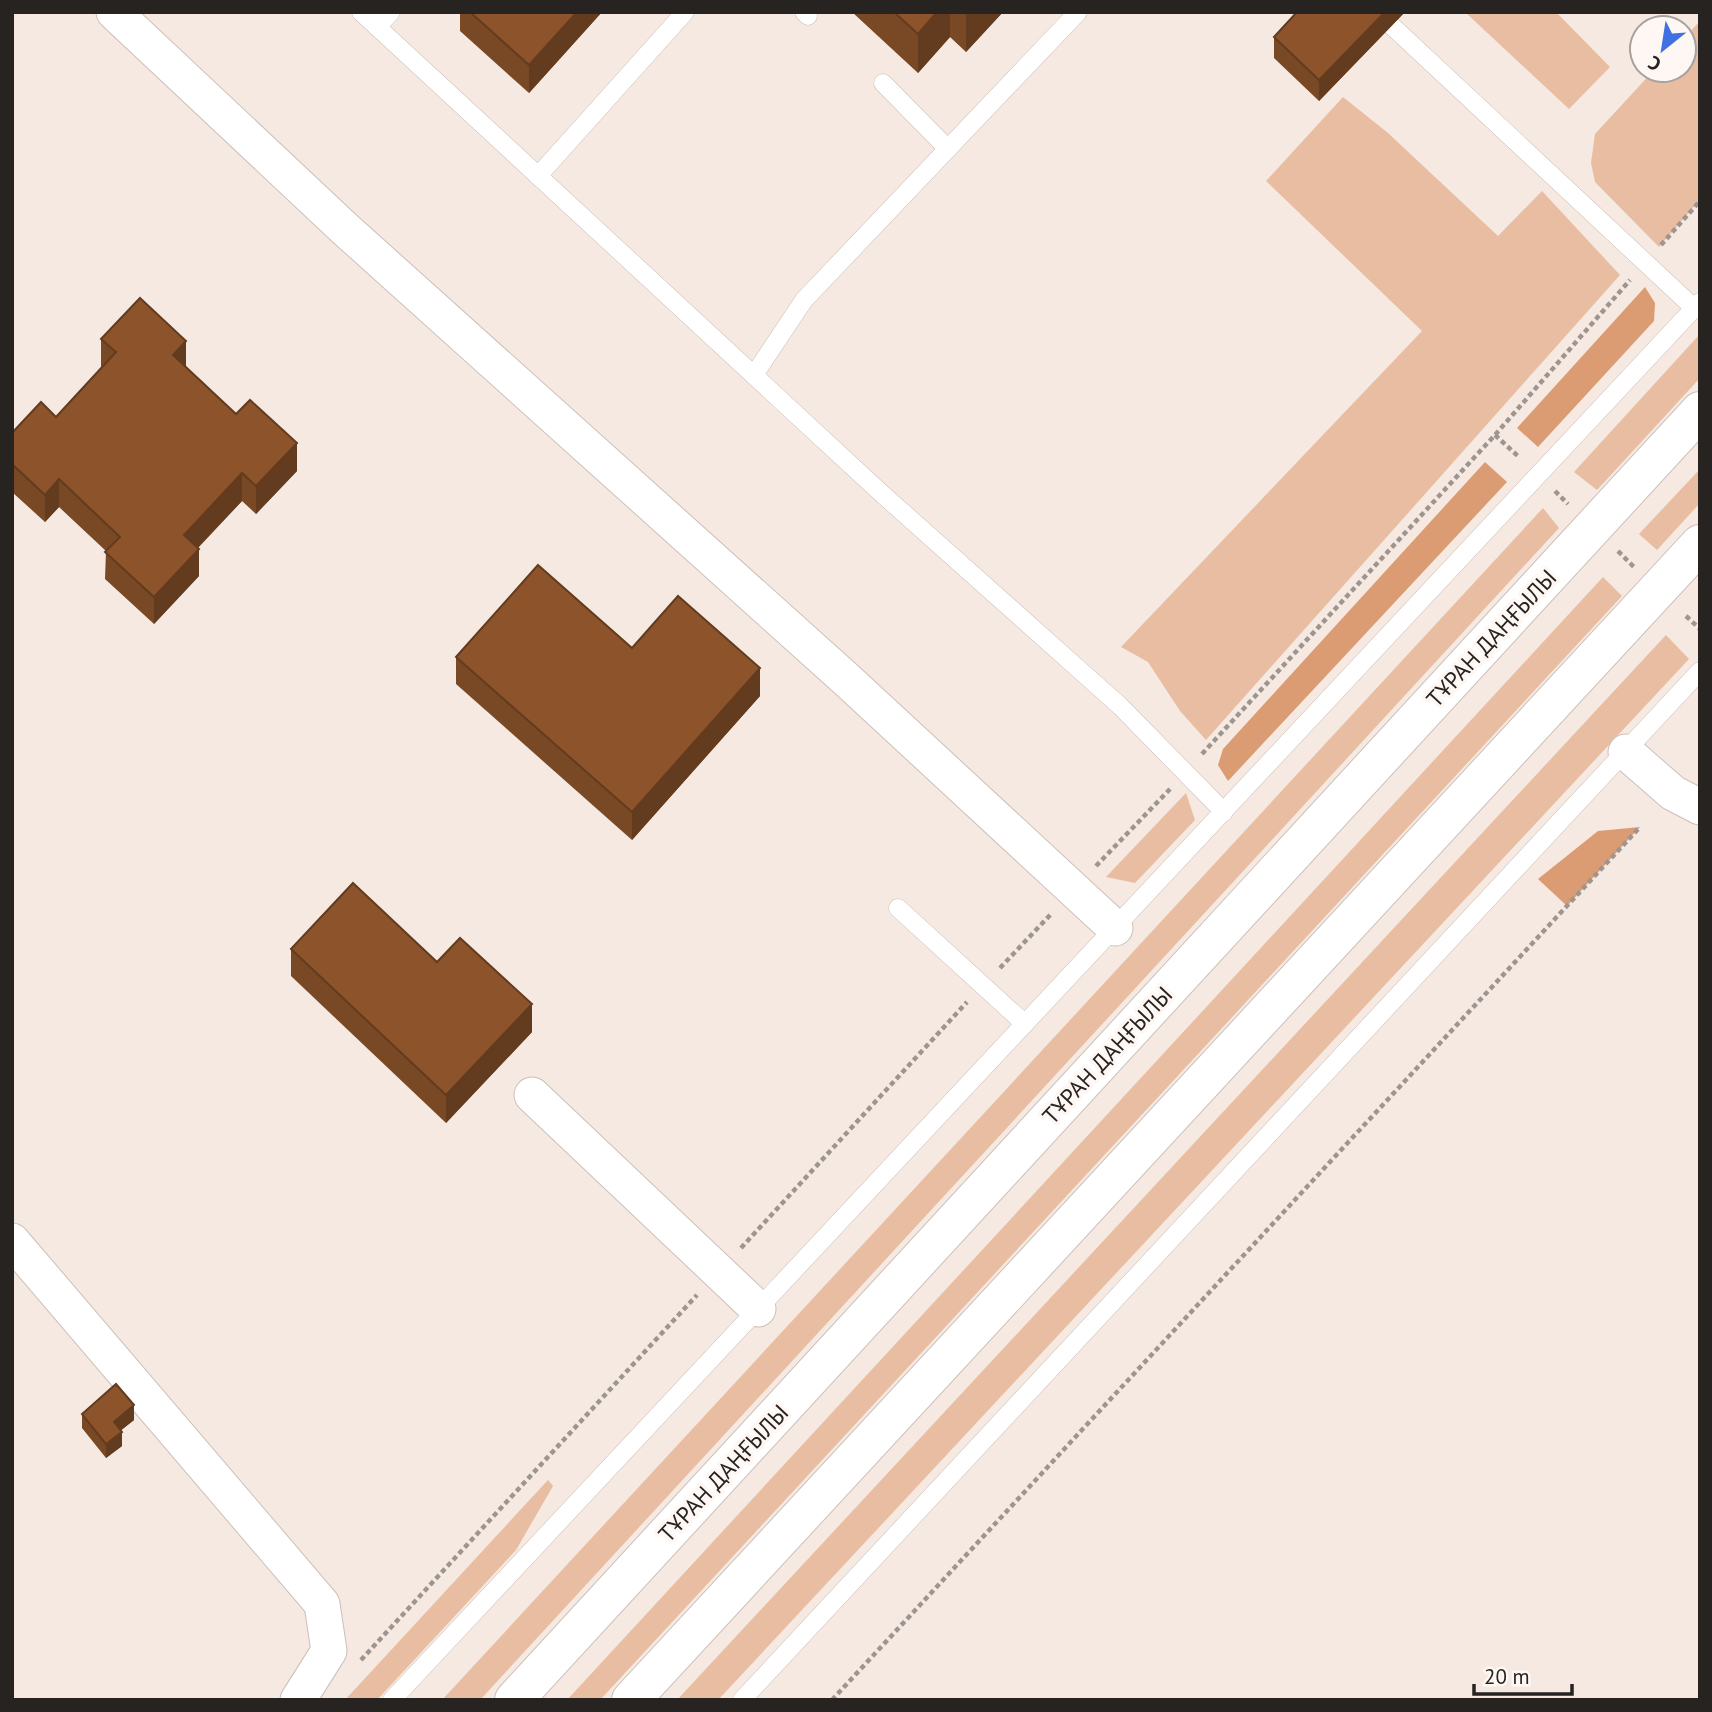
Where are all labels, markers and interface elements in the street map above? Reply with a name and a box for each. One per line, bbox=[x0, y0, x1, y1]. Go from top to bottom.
north arrow bbox=[1628, 14, 1698, 84]
text: С bbox=[1644, 50, 1665, 77]
street label: ТҰРАН ДАҢҒЫЛЫ bbox=[1420, 563, 1562, 713]
street label: ТҰРАН ДАҢҒЫЛЫ bbox=[1036, 980, 1178, 1130]
street label: ТҰРАН ДАҢҒЫЛЫ bbox=[652, 1398, 794, 1548]
scale bar bbox=[1474, 1652, 1572, 1696]
text: 20 m bbox=[1484, 1663, 1530, 1690]

